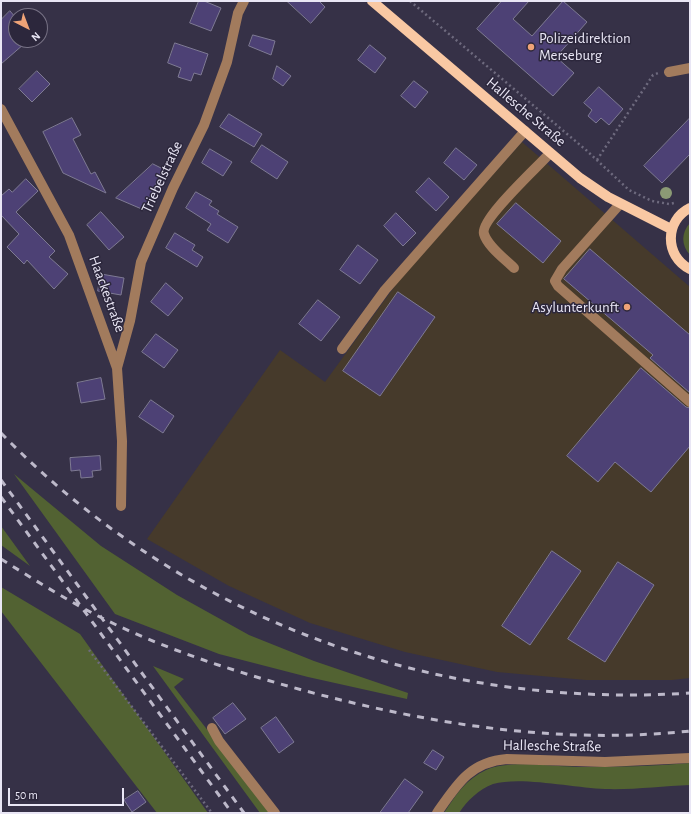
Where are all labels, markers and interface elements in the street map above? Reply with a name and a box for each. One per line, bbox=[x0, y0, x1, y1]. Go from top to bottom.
north arrow bbox=[8, 8, 48, 48]
place label: Polizeidirektion Merseburg bbox=[539, 29, 631, 64]
text: N bbox=[29, 30, 42, 43]
marker: Polizeidirektion Merseburg bbox=[526, 42, 536, 52]
street label: Hallesche Straße bbox=[483, 73, 569, 151]
street label: Triebelstraße bbox=[138, 138, 186, 216]
street label: Haackestraße bbox=[85, 253, 129, 335]
place label: Asylunterkunft bbox=[532, 298, 619, 316]
marker: Asylunterkunft bbox=[622, 302, 632, 312]
street label: Hallesche Straße bbox=[503, 736, 601, 756]
scale bar bbox=[10, 780, 126, 806]
text: 50 m bbox=[15, 789, 38, 801]

